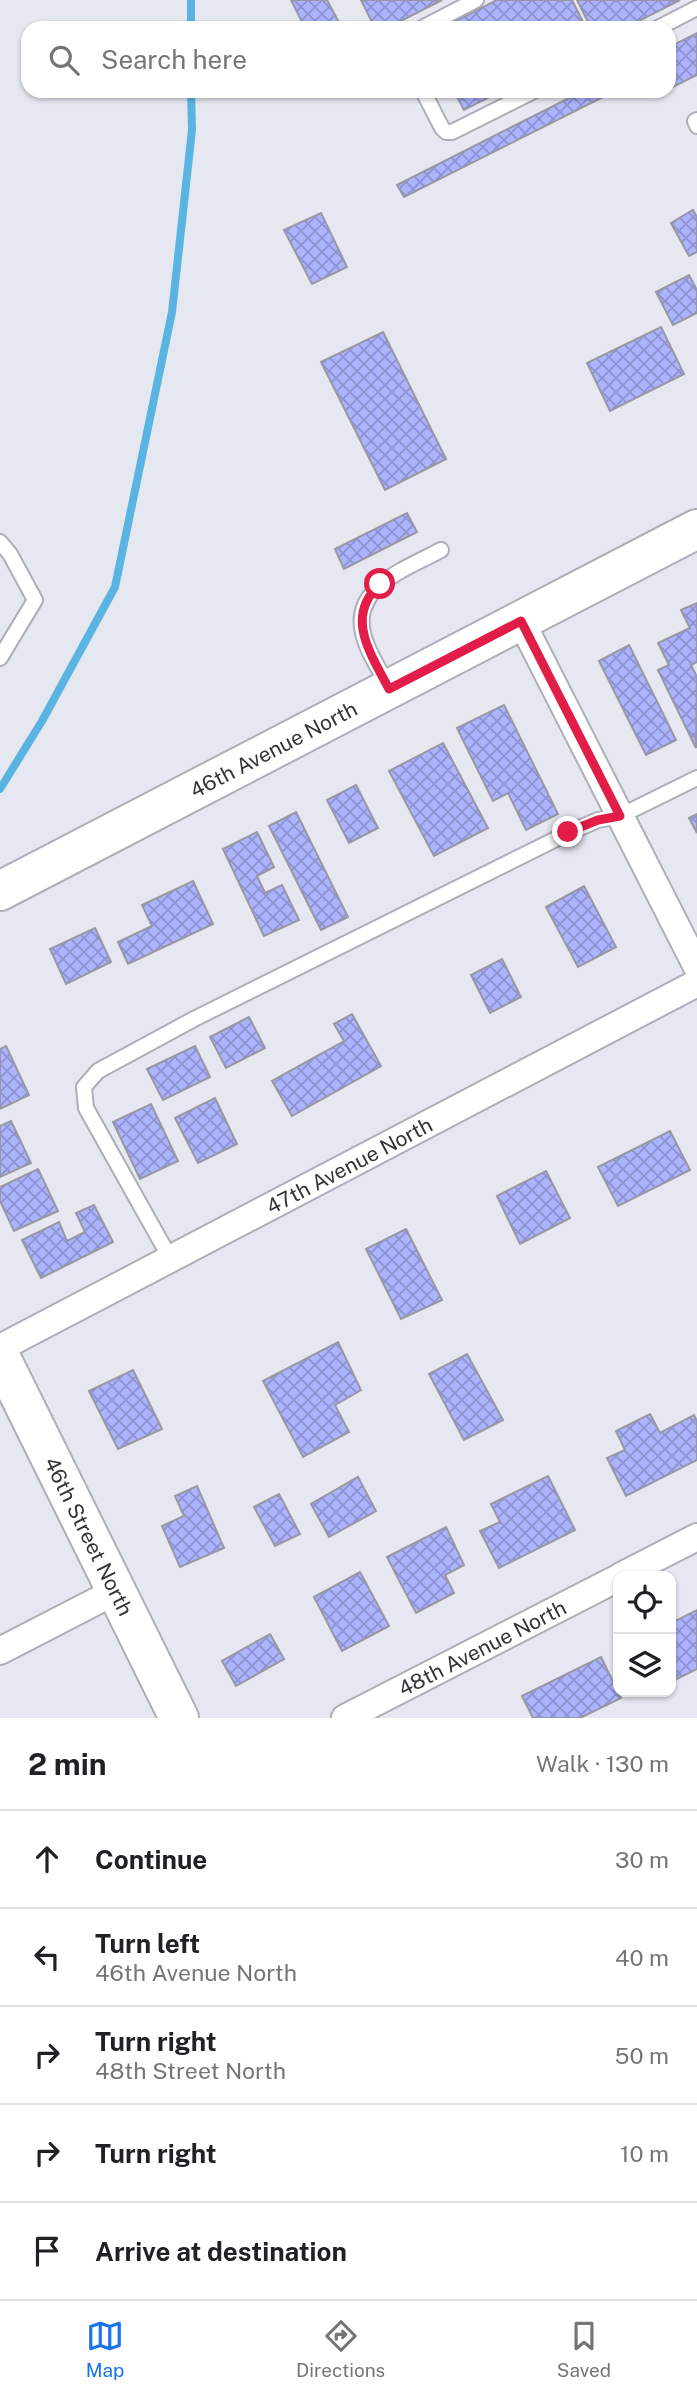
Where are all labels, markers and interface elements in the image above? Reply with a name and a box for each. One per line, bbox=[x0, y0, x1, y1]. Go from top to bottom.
search box bbox=[21, 21, 676, 98]
icon: search bbox=[45, 41, 83, 79]
text: Search here bbox=[101, 44, 247, 75]
route start bbox=[364, 568, 395, 599]
street label: 46th Avenue North bbox=[186, 695, 361, 803]
route end bbox=[552, 816, 583, 847]
street label: 47th Avenue North bbox=[262, 1111, 436, 1219]
street label: 46th Street North bbox=[39, 1453, 139, 1620]
map controls bbox=[613, 1571, 676, 1697]
button: locate bbox=[613, 1571, 676, 1634]
street label: 48th Avenue North bbox=[394, 1594, 570, 1701]
button: layers bbox=[613, 1634, 676, 1697]
text: 2 min bbox=[28, 1746, 107, 1782]
text: Walk · 130 m bbox=[536, 1750, 669, 1777]
icon: ahead bbox=[28, 1840, 66, 1878]
text: Continue bbox=[95, 1844, 207, 1875]
text: 30 m bbox=[615, 1846, 669, 1873]
text: Turn left bbox=[95, 1928, 200, 1959]
icon: left bbox=[28, 1938, 66, 1976]
text: 40 m bbox=[615, 1944, 669, 1971]
text: 46th Avenue North bbox=[95, 1959, 297, 1986]
text: Turn right bbox=[95, 2026, 217, 2057]
icon: right bbox=[28, 2036, 66, 2074]
text: 50 m bbox=[615, 2042, 669, 2069]
text: 48th Street North bbox=[95, 2057, 286, 2084]
icon: right bbox=[28, 2134, 66, 2172]
text: Turn right bbox=[95, 2138, 217, 2169]
text: 10 m bbox=[620, 2140, 669, 2167]
icon: arrive bbox=[28, 2232, 66, 2270]
text: Arrive at destination bbox=[95, 2236, 347, 2267]
tab: Map bbox=[86, 2317, 124, 2381]
tab: Directions bbox=[296, 2317, 385, 2381]
tab: Saved bbox=[557, 2317, 611, 2381]

